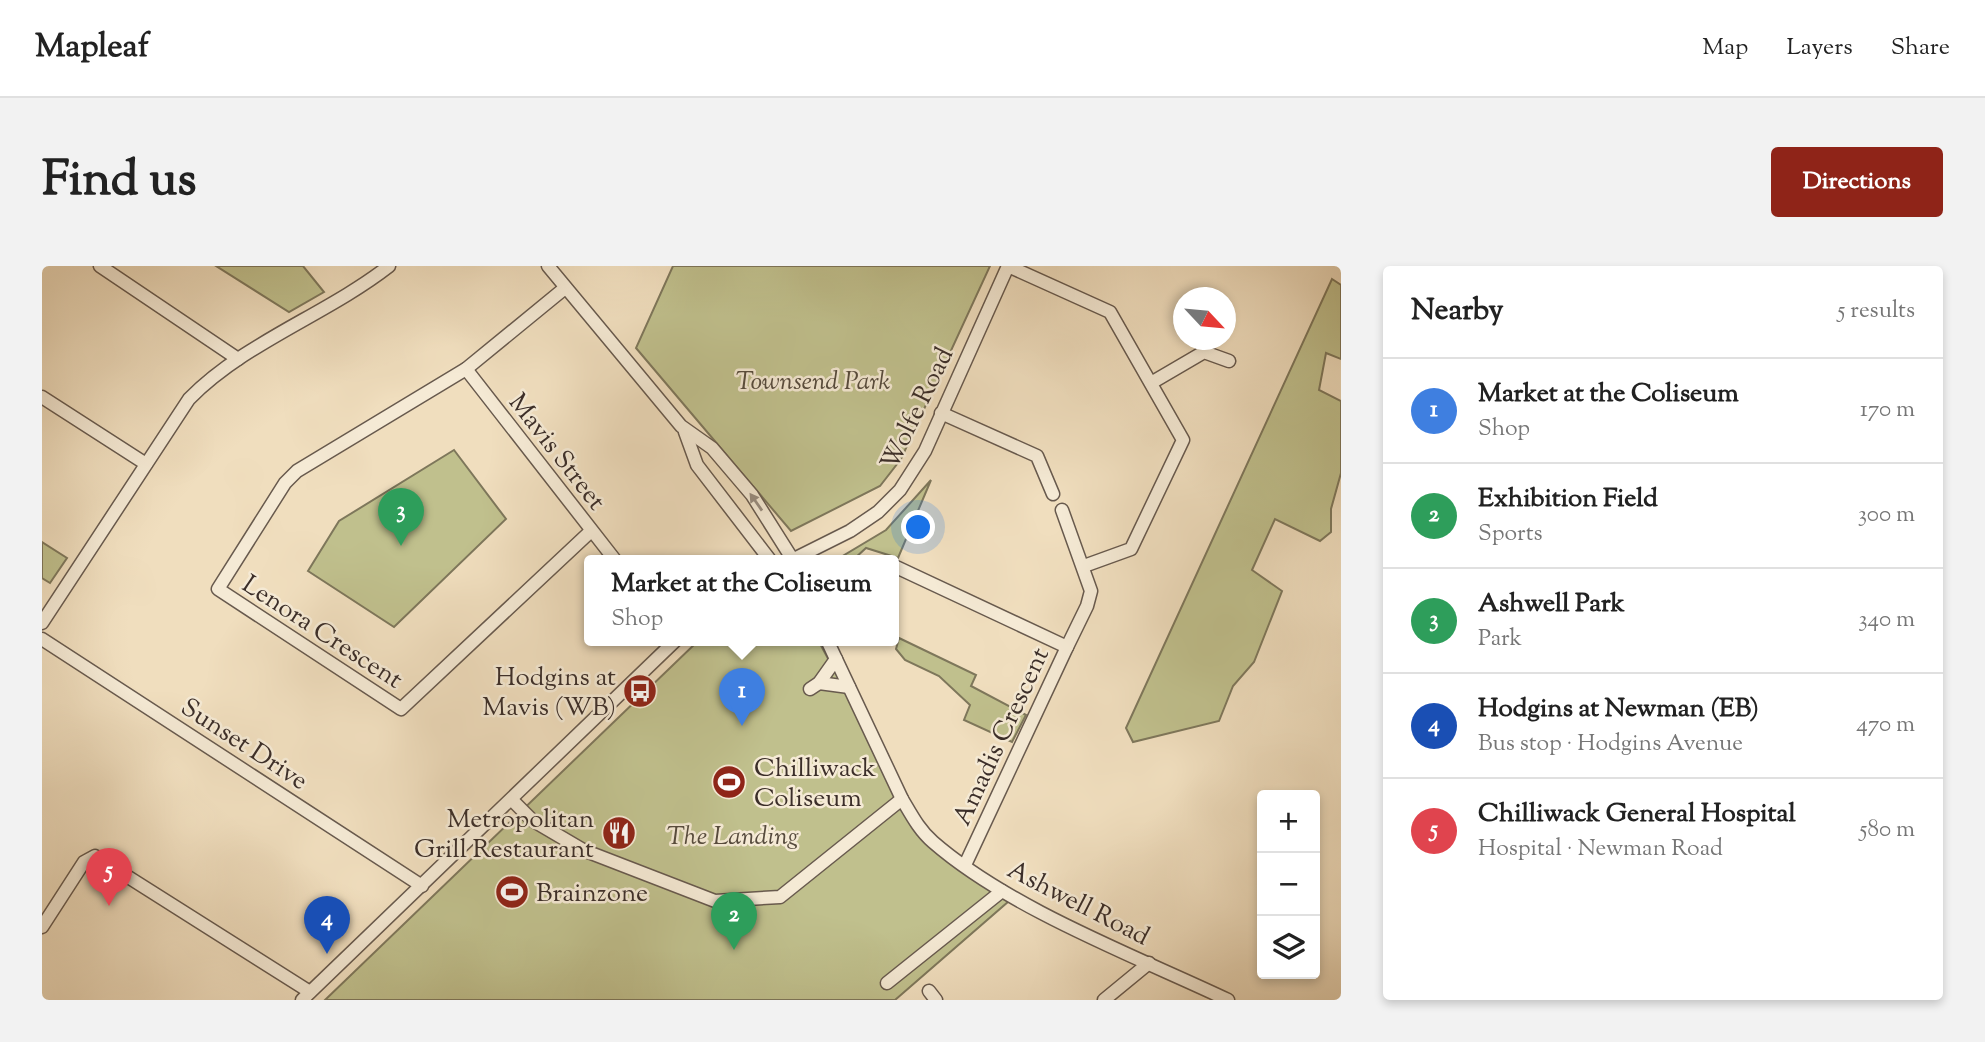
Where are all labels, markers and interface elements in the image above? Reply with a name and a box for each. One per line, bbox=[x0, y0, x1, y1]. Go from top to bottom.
text: Mapleaf bbox=[35, 24, 149, 72]
text: Map bbox=[1702, 31, 1748, 65]
text: Layers bbox=[1786, 31, 1853, 65]
text: Share bbox=[1891, 31, 1950, 65]
text: Find us bbox=[42, 147, 196, 217]
button: Directions bbox=[1771, 147, 1943, 217]
north arrow bbox=[1173, 287, 1236, 350]
text: Nearby bbox=[1411, 290, 1503, 333]
text: 5 results bbox=[1838, 295, 1915, 328]
street label: Wolfe Road bbox=[873, 341, 964, 477]
park label: Townsend Park bbox=[736, 364, 890, 401]
text: Market at the Coliseum bbox=[1478, 376, 1739, 413]
street label: Mavis Street bbox=[499, 386, 614, 519]
text: 1 bbox=[1430, 394, 1438, 427]
text: 170 m bbox=[1860, 394, 1915, 427]
text: Shop bbox=[1478, 413, 1530, 446]
text: Exhibition Field bbox=[1478, 481, 1658, 518]
pin: 3 bbox=[378, 488, 424, 546]
one-way arrow bbox=[749, 493, 763, 511]
text: 2 bbox=[1429, 499, 1439, 532]
text: 300 m bbox=[1858, 499, 1915, 532]
your location bbox=[901, 510, 935, 544]
text: Sports bbox=[1478, 518, 1543, 551]
popup bbox=[584, 555, 899, 646]
text: Market at the Coliseum bbox=[611, 566, 872, 603]
street label: Lenora Crescent bbox=[234, 567, 409, 699]
text: Ashwell Park bbox=[1478, 586, 1625, 623]
text: Shop bbox=[611, 603, 663, 636]
text: 3 bbox=[1429, 604, 1439, 637]
text: 340 m bbox=[1858, 604, 1915, 637]
text: Park bbox=[1478, 623, 1522, 656]
street label: Amadis Crescent bbox=[945, 642, 1060, 832]
place label: Hodgins at Mavis (WB) bbox=[482, 660, 616, 727]
pin: 1 bbox=[719, 668, 765, 726]
bus stop icon: Hodgins at Mavis (WB) bbox=[621, 672, 659, 710]
street label: Sunset Drive bbox=[173, 690, 315, 800]
text: Hodgins at Newman (EB) bbox=[1478, 691, 1759, 728]
text: 4 bbox=[1428, 709, 1440, 742]
text: 470 m bbox=[1856, 709, 1915, 742]
text: Bus stop · Hodgins Avenue bbox=[1478, 728, 1743, 761]
place label: Chilliwack Coliseum bbox=[754, 751, 876, 818]
sports icon: Chilliwack Coliseum bbox=[710, 763, 748, 801]
map controls bbox=[1257, 790, 1320, 979]
button: + bbox=[1257, 790, 1320, 853]
text: Chilliwack General Hospital bbox=[1478, 796, 1796, 833]
place label: Metropolitan Grill Restaurant bbox=[414, 802, 594, 869]
restaurant icon: Metropolitan Grill Restaurant bbox=[600, 814, 638, 852]
text: 5 bbox=[1430, 814, 1438, 847]
text: 580 m bbox=[1860, 814, 1915, 847]
park label: The Landing bbox=[667, 819, 799, 856]
text: Hospital · Newman Road bbox=[1478, 833, 1723, 866]
pin: 5 bbox=[86, 848, 132, 906]
street label: Ashwell Road bbox=[1000, 852, 1156, 956]
button: − bbox=[1257, 853, 1320, 916]
sports icon: Brainzone bbox=[493, 873, 531, 911]
place label: Brainzone bbox=[536, 876, 648, 913]
pin: 2 bbox=[711, 892, 757, 950]
pin: 4 bbox=[304, 896, 350, 954]
button: layers bbox=[1257, 916, 1320, 979]

